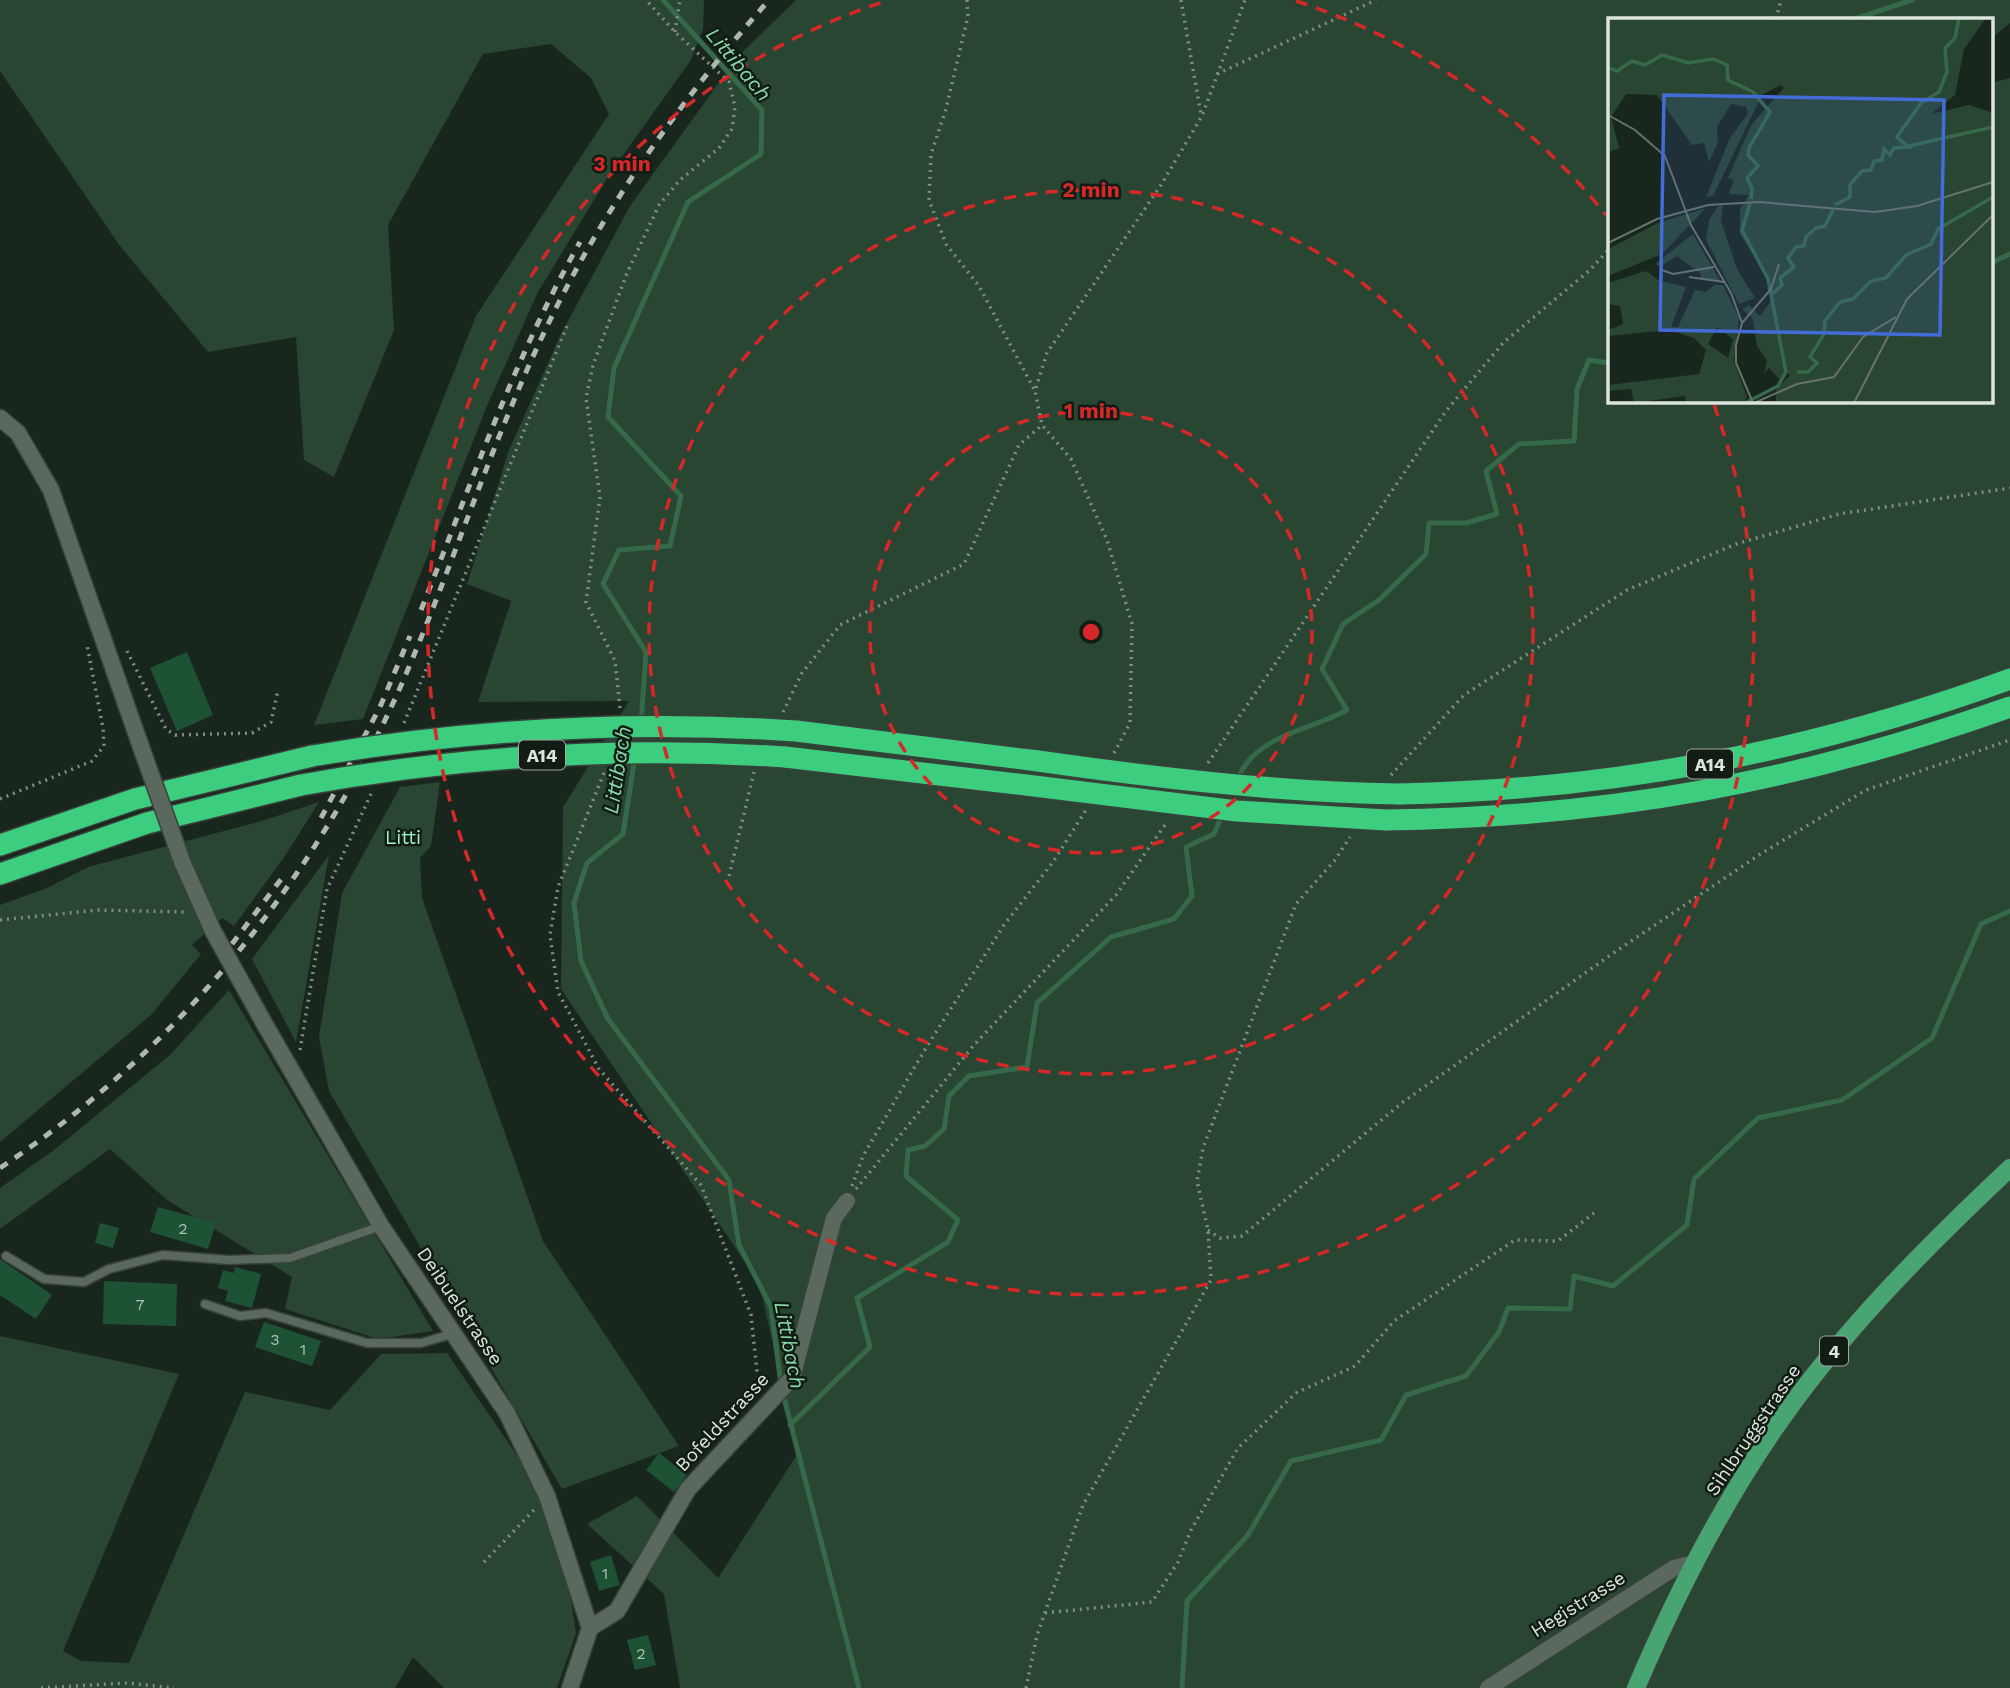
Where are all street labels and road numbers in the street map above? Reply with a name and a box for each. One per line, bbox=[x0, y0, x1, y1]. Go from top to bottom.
road number: A14 bbox=[519, 740, 565, 770]
road number: A14 bbox=[1687, 750, 1733, 778]
street label: Deibuelstrasse bbox=[412, 1243, 508, 1369]
road number: 4 bbox=[1820, 1336, 1848, 1366]
street label: Sihlbruggstrasse bbox=[1701, 1360, 1805, 1500]
street label: Bofeldstrasse bbox=[670, 1368, 774, 1476]
street label: Hegistrasse bbox=[1526, 1566, 1630, 1642]

